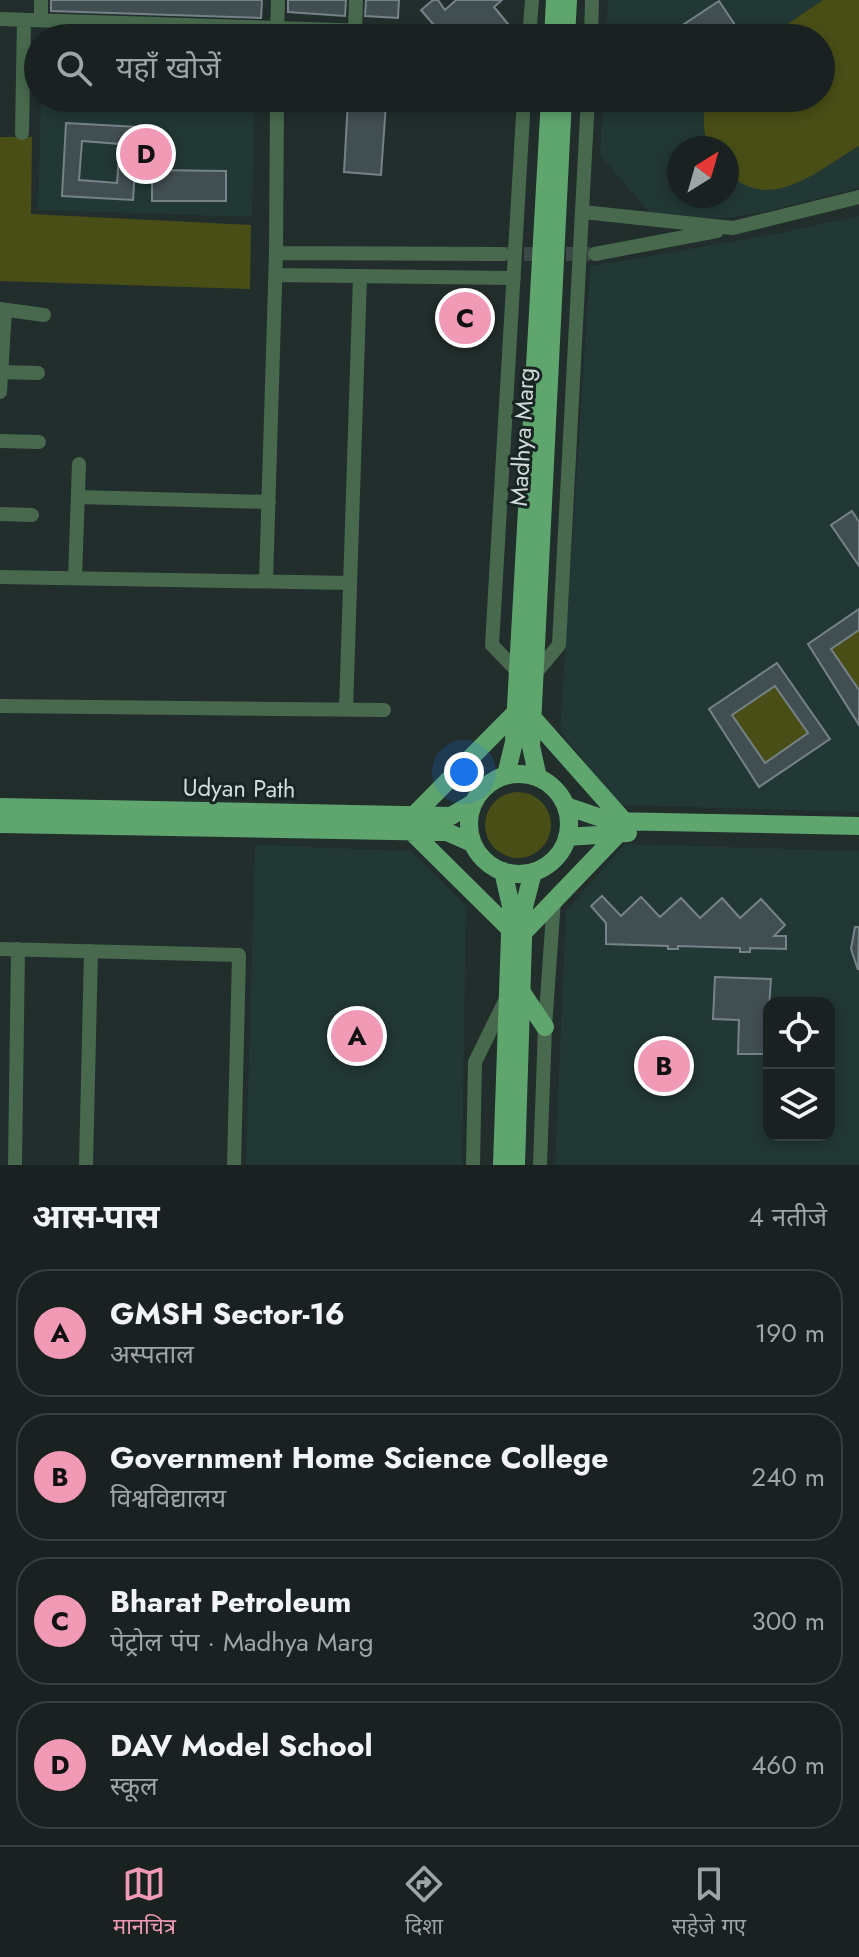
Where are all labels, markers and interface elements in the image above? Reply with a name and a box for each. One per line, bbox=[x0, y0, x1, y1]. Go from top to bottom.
search box bbox=[24, 24, 835, 112]
icon: search bbox=[52, 46, 96, 90]
text: यहाँ खोजें bbox=[116, 46, 221, 89]
pin: D bbox=[120, 124, 172, 184]
north arrow bbox=[667, 136, 739, 208]
pin: C bbox=[439, 288, 491, 348]
street label: Madhya Marg bbox=[501, 367, 543, 507]
your location bbox=[444, 752, 484, 792]
street label: Udyan Path bbox=[182, 770, 296, 806]
map controls bbox=[763, 997, 835, 1141]
button: locate bbox=[763, 997, 835, 1069]
pin: A bbox=[331, 1006, 383, 1066]
pin: B bbox=[638, 1036, 690, 1096]
button: layers bbox=[763, 1069, 835, 1141]
text: आस-पास bbox=[32, 1192, 160, 1241]
text: 4 नतीजे bbox=[749, 1198, 827, 1236]
text: GMSH Sector-16 bbox=[110, 1292, 345, 1335]
text: A bbox=[50, 1314, 70, 1352]
text: 190 m bbox=[755, 1314, 825, 1352]
text: अस्पताल bbox=[110, 1335, 194, 1373]
text: Government Home Science College bbox=[110, 1436, 608, 1479]
text: B bbox=[51, 1458, 69, 1496]
text: 240 m bbox=[751, 1458, 825, 1496]
text: विश्वविद्यालय bbox=[110, 1479, 226, 1517]
text: Bharat Petroleum bbox=[110, 1580, 351, 1623]
text: C bbox=[51, 1602, 69, 1640]
text: 300 m bbox=[752, 1602, 825, 1640]
text: पेट्रोल पंप · Madhya Marg bbox=[110, 1623, 374, 1661]
text: DAV Model School bbox=[110, 1724, 373, 1767]
text: D bbox=[50, 1746, 70, 1784]
text: 460 m bbox=[751, 1746, 825, 1784]
text: स्कूल bbox=[110, 1767, 158, 1805]
tab: मानचित्र bbox=[113, 1862, 176, 1943]
tab: दिशा bbox=[402, 1862, 446, 1943]
tab: सहेजे गए bbox=[672, 1862, 746, 1943]

